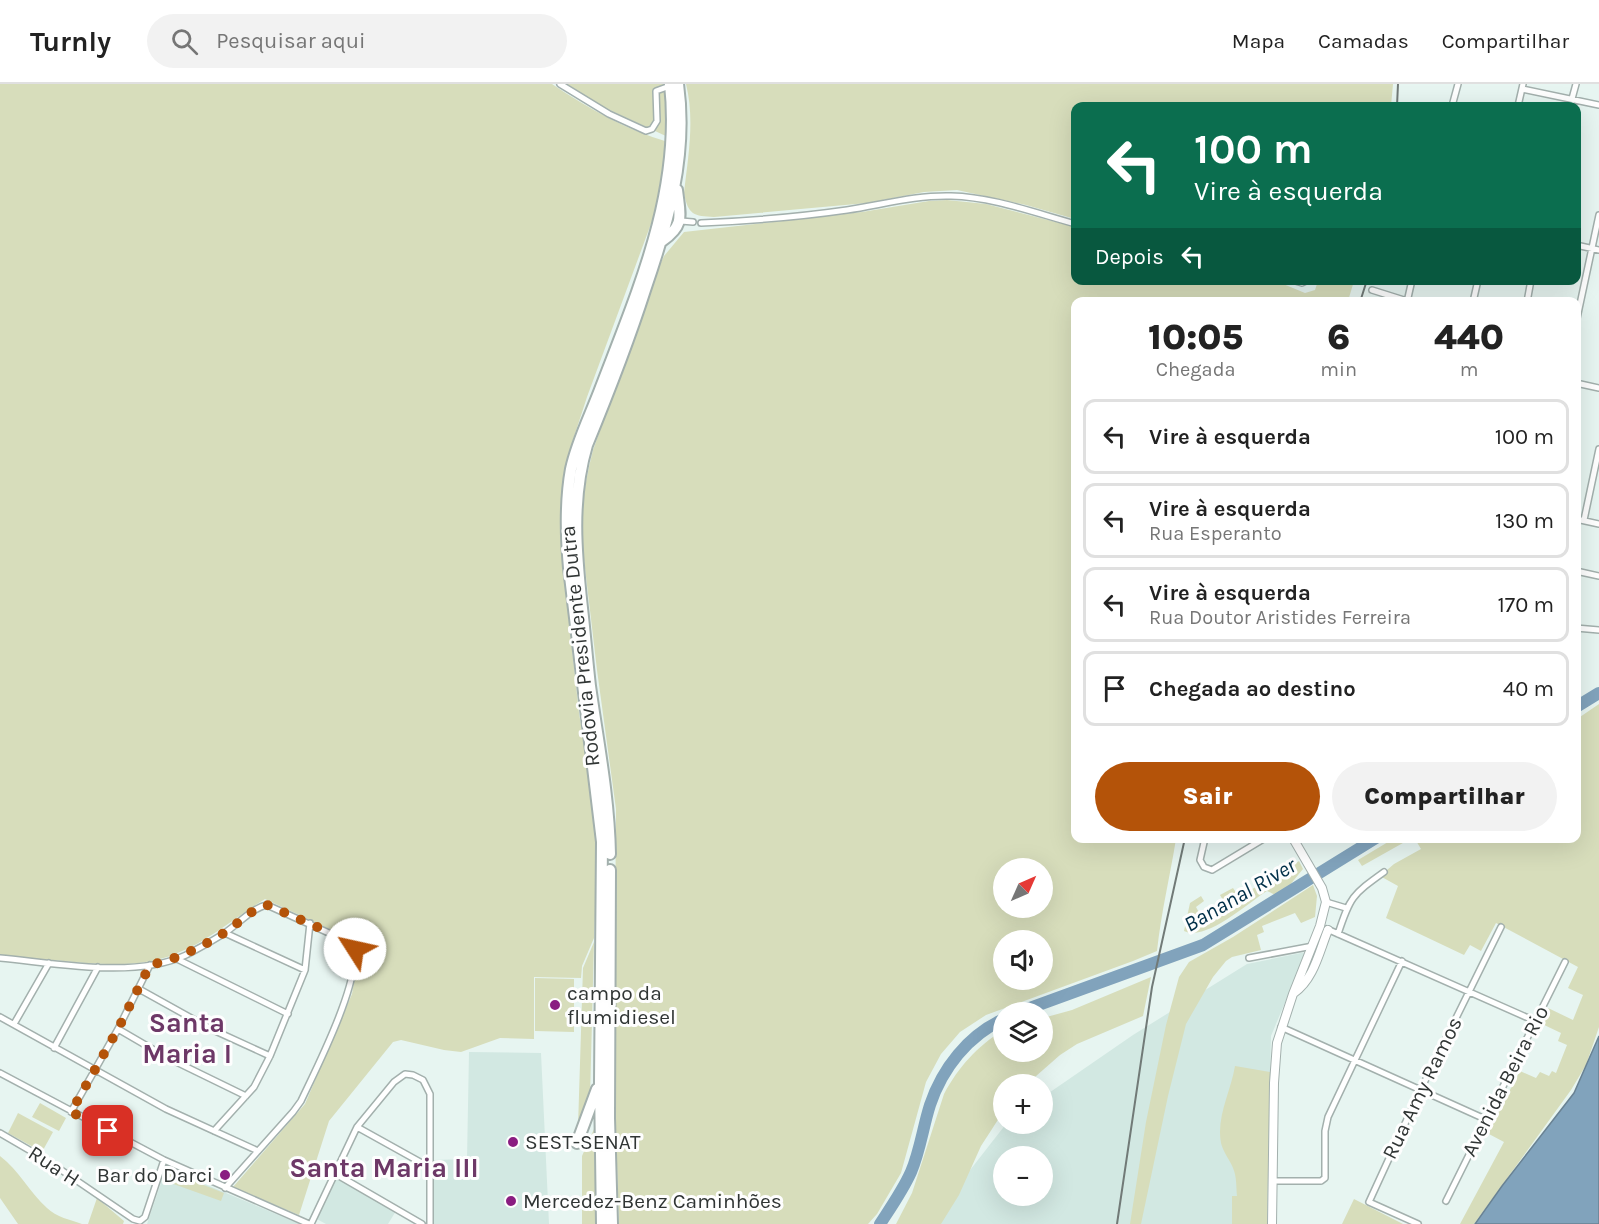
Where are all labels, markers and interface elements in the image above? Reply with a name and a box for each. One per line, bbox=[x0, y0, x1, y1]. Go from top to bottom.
search box bbox=[147, 14, 567, 68]
text: Turnly bbox=[30, 25, 111, 58]
icon: search bbox=[168, 25, 201, 58]
text: Pesquisar aqui bbox=[216, 28, 366, 54]
text: Mapa bbox=[1232, 29, 1285, 53]
text: Camadas bbox=[1318, 29, 1409, 53]
text: Compartilhar bbox=[1442, 29, 1569, 53]
text: 100 m bbox=[1194, 124, 1313, 174]
icon: left bbox=[1095, 126, 1173, 204]
text: Vire à esquerda bbox=[1194, 175, 1383, 207]
icon: left bbox=[1176, 240, 1209, 273]
text: Depois bbox=[1095, 244, 1164, 270]
text: 10:05 bbox=[1148, 316, 1243, 358]
text: 6 bbox=[1327, 316, 1350, 358]
text: 440 bbox=[1434, 316, 1504, 358]
text: Chegada bbox=[1156, 358, 1236, 381]
text: min bbox=[1320, 358, 1357, 381]
text: m bbox=[1460, 358, 1478, 381]
icon: left bbox=[1098, 420, 1131, 453]
text: Vire à esquerda bbox=[1149, 424, 1311, 450]
text: 100 m bbox=[1495, 424, 1554, 450]
text: Vire à esquerda bbox=[1149, 496, 1311, 522]
icon: left bbox=[1098, 504, 1131, 537]
text: 130 m bbox=[1495, 508, 1554, 534]
text: Rua Esperanto bbox=[1149, 522, 1282, 545]
street label: Rodovia Presidente Dutra bbox=[555, 524, 605, 768]
text: Vire à esquerda bbox=[1149, 580, 1311, 606]
icon: left bbox=[1098, 588, 1131, 621]
text: 170 m bbox=[1498, 592, 1554, 618]
text: Rua Doutor Aristides Ferreira bbox=[1149, 606, 1411, 629]
icon: arrive bbox=[1098, 672, 1131, 705]
text: Chegada ao destino bbox=[1149, 676, 1356, 702]
text: 40 m bbox=[1503, 676, 1554, 702]
button: Sair bbox=[1095, 762, 1320, 831]
button: Compartilhar bbox=[1332, 762, 1557, 831]
water label: Bananal River bbox=[1179, 852, 1302, 938]
north arrow bbox=[993, 858, 1053, 918]
map controls bbox=[993, 858, 1053, 1206]
position arrow bbox=[323, 917, 387, 981]
button: sound bbox=[993, 930, 1053, 990]
place label: campo da flumidiesel bbox=[567, 981, 676, 1029]
marker: campo da flumidiesel bbox=[548, 998, 562, 1012]
button: layers bbox=[993, 1002, 1053, 1062]
street label: Avenida Beira Rio bbox=[1457, 1002, 1553, 1160]
district label: Santa Maria I bbox=[142, 1007, 232, 1070]
street label: Rua Amy Ramos bbox=[1377, 1013, 1467, 1163]
button: + bbox=[993, 1074, 1053, 1134]
pin bbox=[82, 1105, 133, 1156]
icon: arrive bbox=[91, 1114, 124, 1147]
place label: SEST-SENAT bbox=[525, 1130, 641, 1154]
marker: SEST-SENAT bbox=[506, 1135, 520, 1149]
street label: Rua H bbox=[24, 1141, 84, 1191]
button: − bbox=[993, 1146, 1053, 1206]
district label: Santa Maria III bbox=[289, 1152, 479, 1184]
place label: Bar do Darci bbox=[97, 1163, 213, 1187]
marker: Bar do Darci bbox=[218, 1168, 232, 1182]
place label: Mercedez-Benz Caminhões bbox=[523, 1189, 782, 1213]
marker: Mercedez-Benz Caminhões bbox=[504, 1194, 518, 1208]

